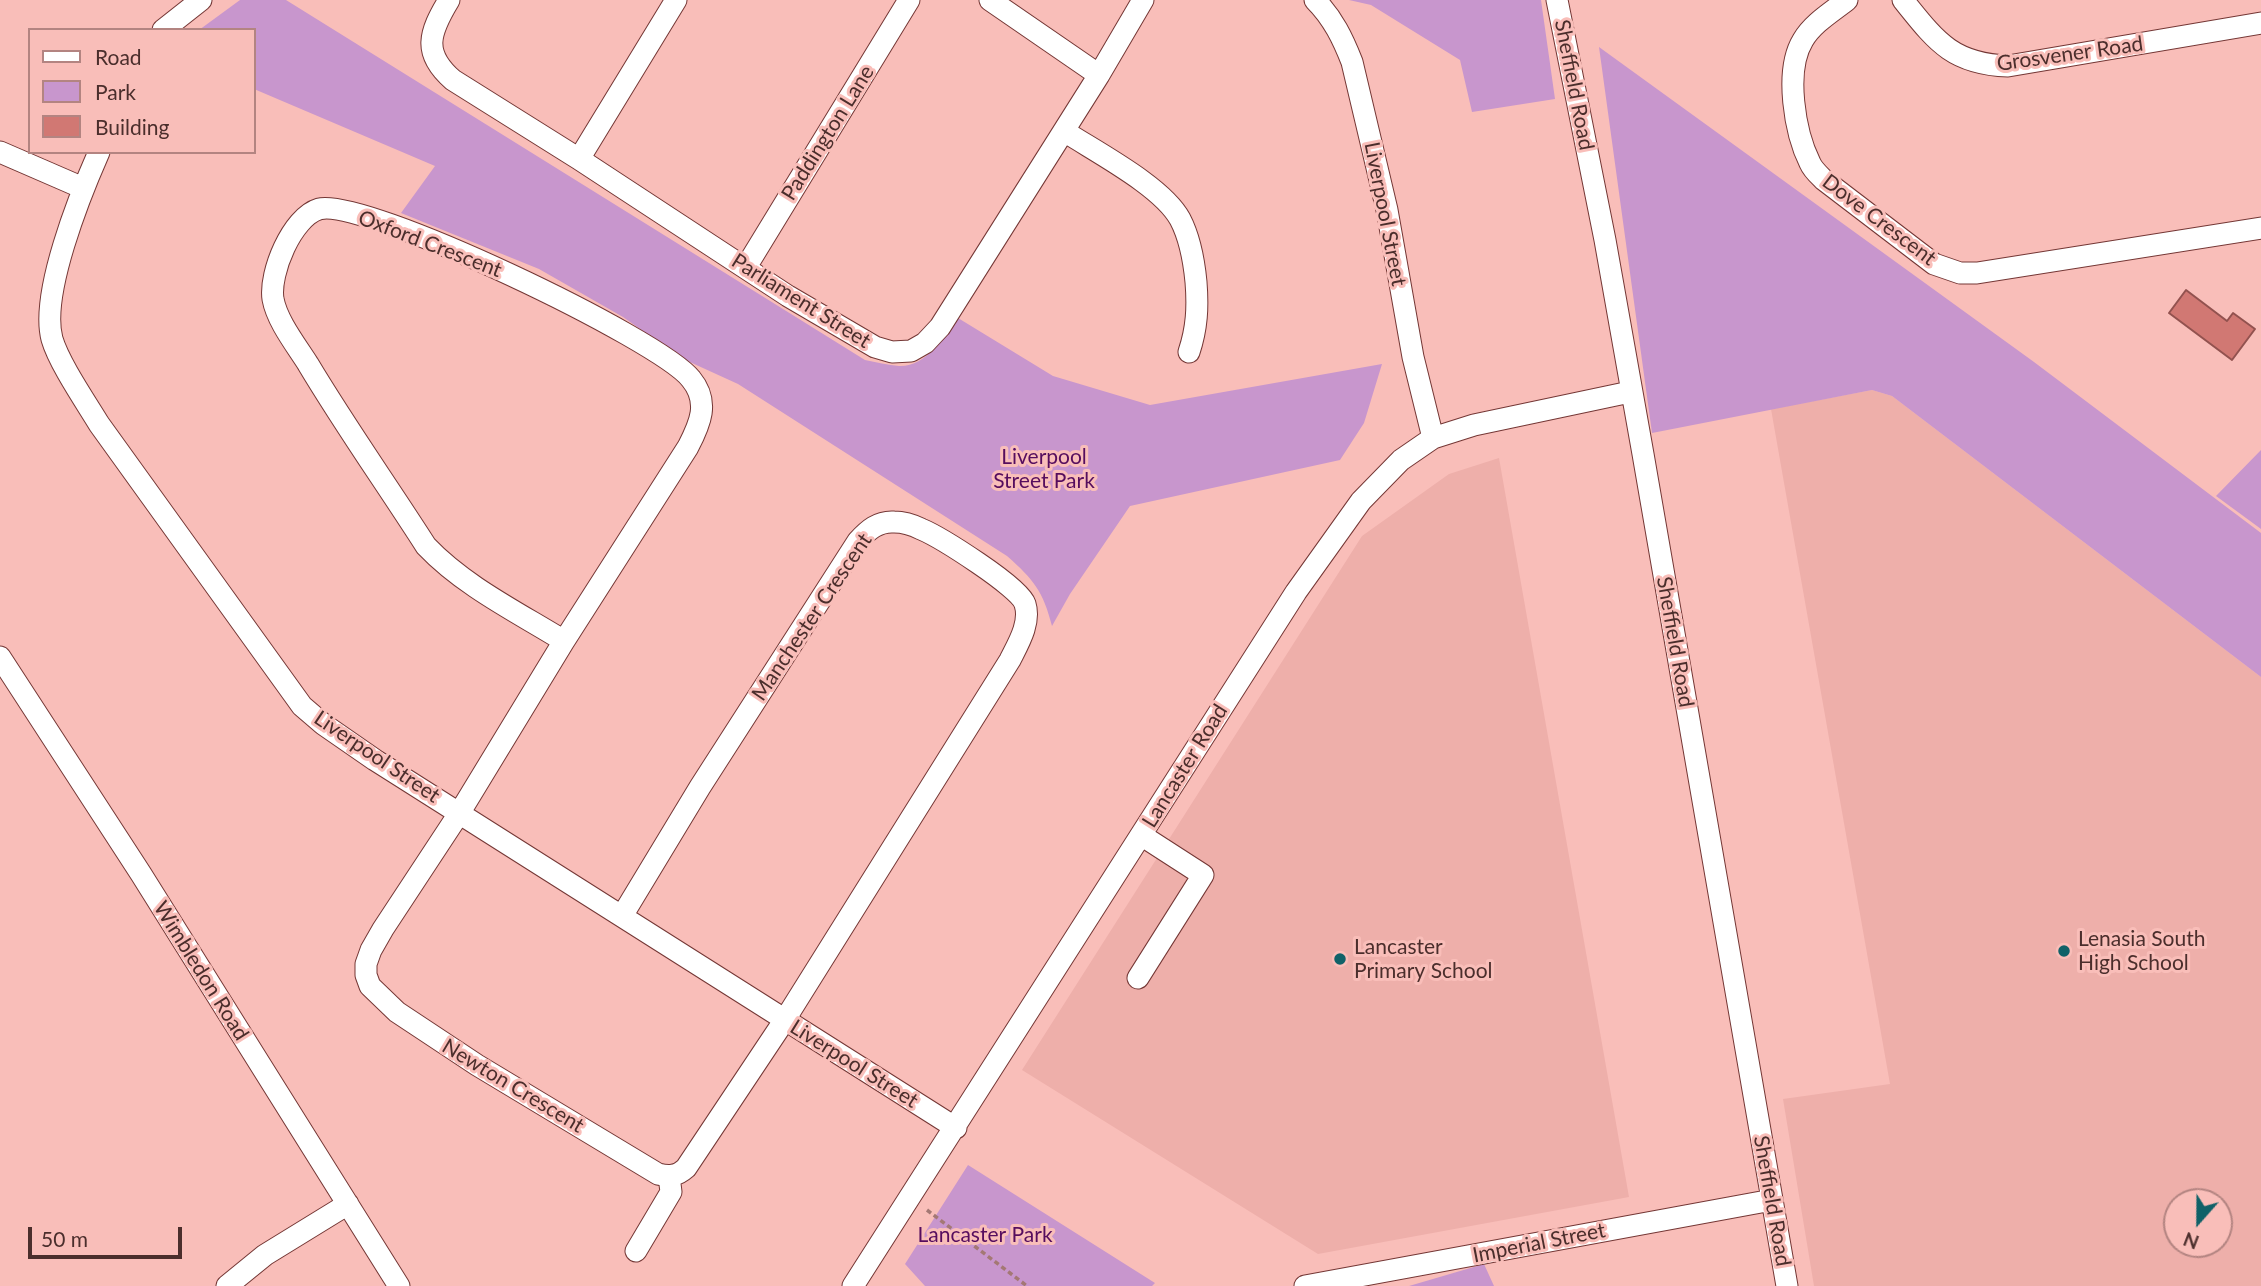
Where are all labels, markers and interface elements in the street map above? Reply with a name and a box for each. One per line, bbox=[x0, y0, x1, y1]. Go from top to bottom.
street label: Sheffield Road bbox=[1549, 18, 1599, 152]
legend bbox=[28, 28, 256, 154]
street label: Grosvener Road bbox=[1995, 31, 2145, 77]
text: Road bbox=[95, 44, 142, 69]
street label: Paddington Lane bbox=[776, 61, 880, 205]
text: Park bbox=[95, 79, 136, 104]
text: Building bbox=[95, 114, 170, 139]
street label: Liverpool Street bbox=[1359, 140, 1411, 288]
street label: Dove Crescent bbox=[1817, 169, 1941, 271]
street label: Oxford Crescent bbox=[355, 205, 505, 283]
street label: Parliament Street bbox=[727, 248, 875, 354]
park label: Liverpool Street Park bbox=[993, 444, 1095, 494]
street label: Manchester Crescent bbox=[747, 529, 877, 705]
street label: Sheffield Road bbox=[1651, 575, 1699, 709]
street label: Lancaster Road bbox=[1137, 700, 1233, 832]
street label: Liverpool Street bbox=[309, 706, 445, 808]
street label: Wimbledon Road bbox=[148, 897, 254, 1045]
place label: Lenasia South High School bbox=[2078, 926, 2205, 976]
place label: Lancaster Primary School bbox=[1354, 934, 1492, 984]
marker: Lenasia South High School bbox=[2056, 943, 2072, 959]
marker: Lancaster Primary School bbox=[1332, 951, 1348, 967]
street label: Liverpool Street bbox=[785, 1015, 923, 1113]
street label: Newton Crescent bbox=[437, 1034, 589, 1138]
street label: Sheffield Road bbox=[1748, 1134, 1796, 1268]
north arrow bbox=[2163, 1188, 2233, 1258]
scale bar bbox=[32, 1212, 186, 1256]
street label: Imperial Street bbox=[1471, 1218, 1607, 1268]
park label: Lancaster Park bbox=[917, 1222, 1053, 1248]
text: 50 m bbox=[41, 1226, 88, 1251]
text: N bbox=[2180, 1228, 2202, 1255]

